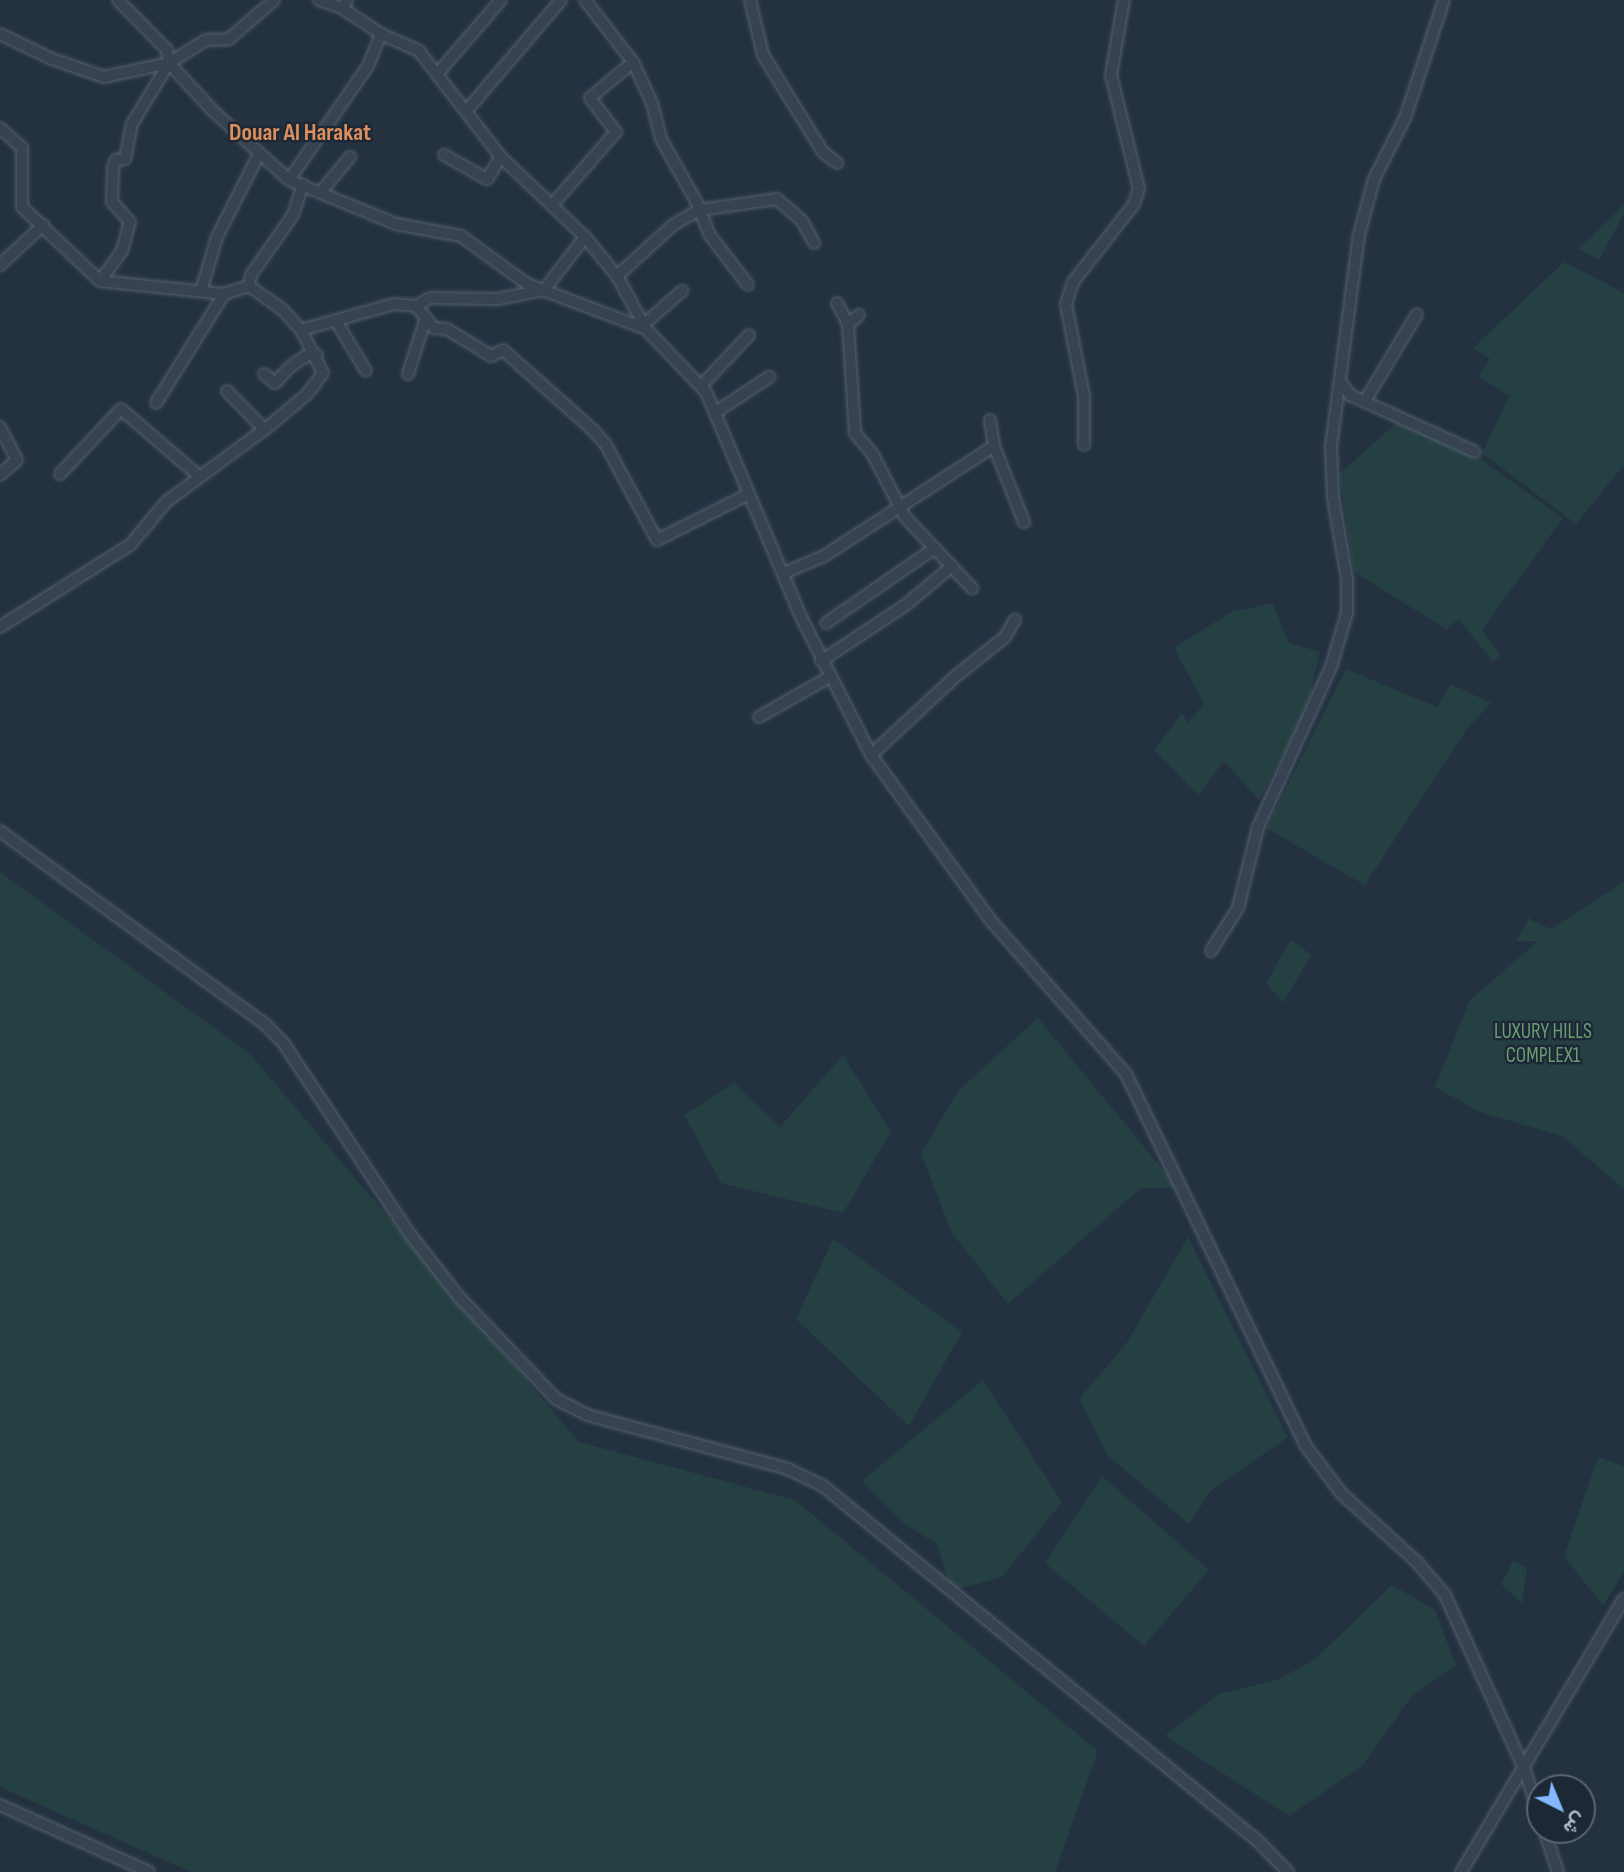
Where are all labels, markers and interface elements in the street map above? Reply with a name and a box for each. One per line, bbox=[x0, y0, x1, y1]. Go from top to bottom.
district label: Douar Al Harakat bbox=[229, 119, 371, 147]
park label: LUXURY HILLS COMPLEX1 bbox=[1494, 1019, 1592, 1069]
north arrow bbox=[1526, 1774, 1596, 1844]
text: ش bbox=[1558, 1807, 1590, 1839]

